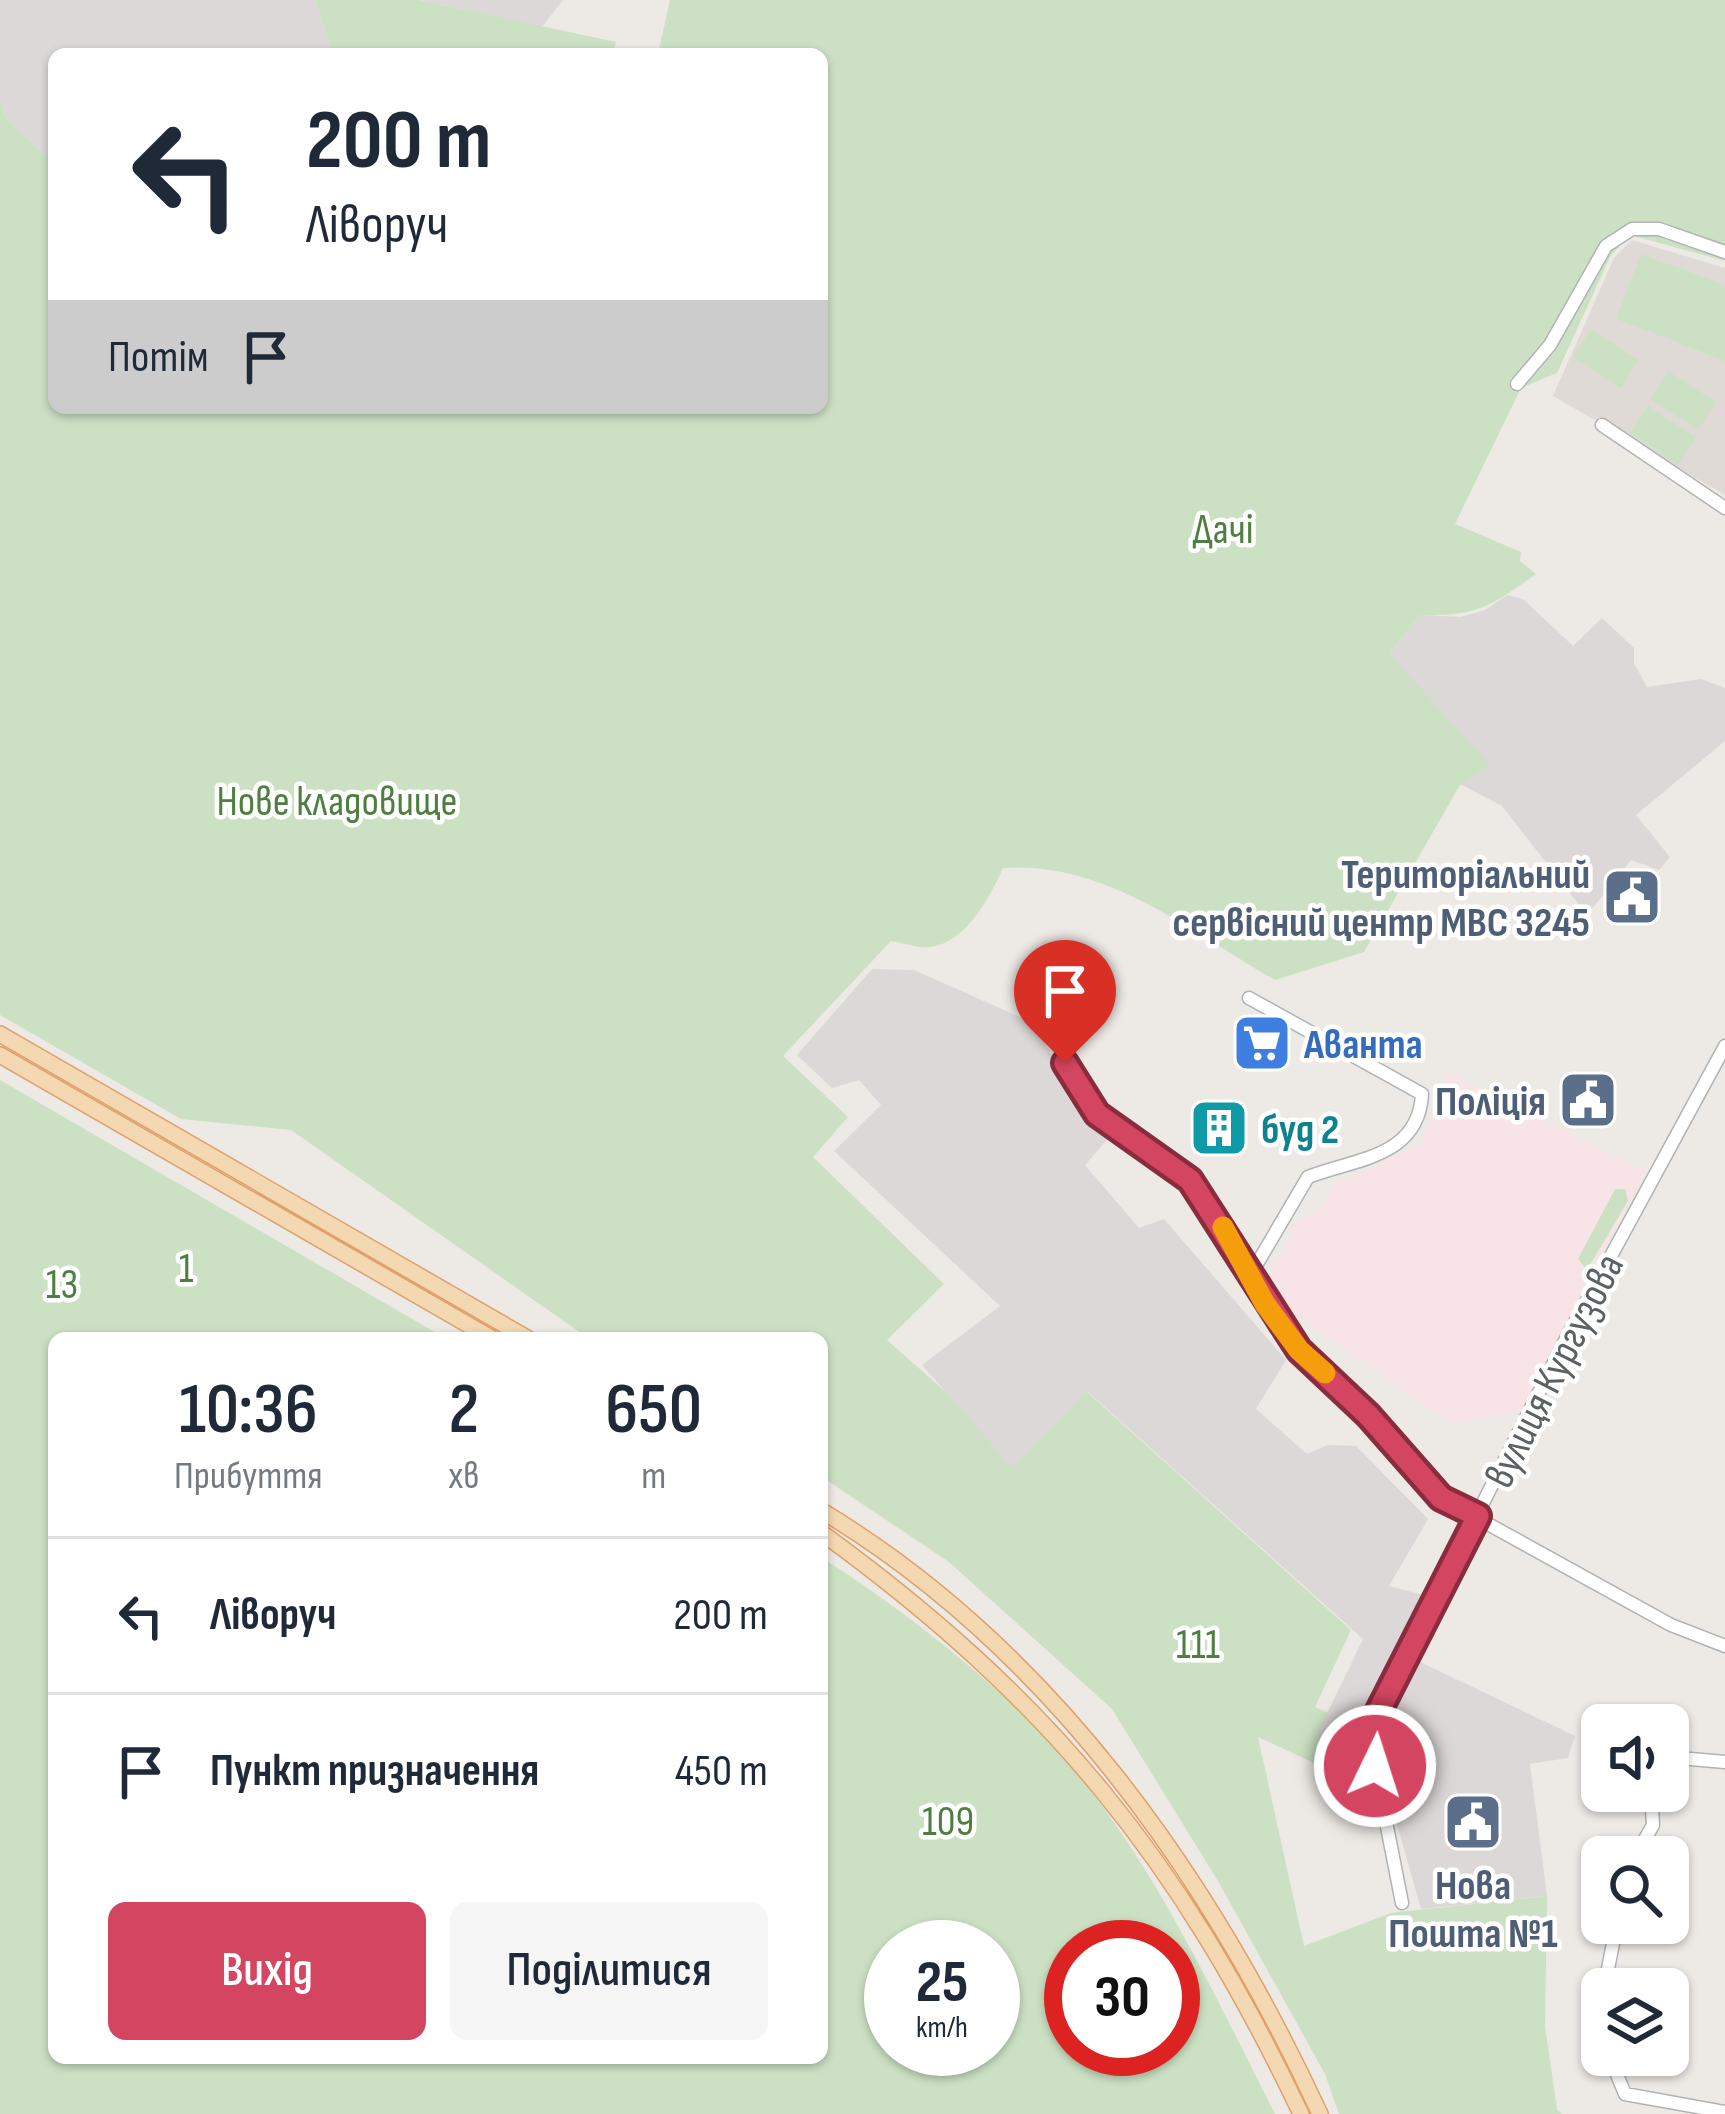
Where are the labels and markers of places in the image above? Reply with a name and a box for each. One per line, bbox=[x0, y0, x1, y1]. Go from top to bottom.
place label: Територіальний сервісний центр МВС 3245 bbox=[1173, 850, 1590, 949]
public building icon: Територіальний сервісний центр МВС 3245 bbox=[1601, 866, 1663, 928]
pin bbox=[1014, 940, 1116, 1063]
supermarket icon: Аванта bbox=[1231, 1012, 1293, 1074]
place label: Аванта bbox=[1303, 1020, 1423, 1071]
public building icon: Поліція bbox=[1557, 1069, 1619, 1131]
place label: Поліція bbox=[1435, 1077, 1546, 1128]
building icon: буд 2 bbox=[1188, 1097, 1250, 1159]
place label: буд 2 bbox=[1261, 1105, 1339, 1156]
public building icon: Нова Пошта №1 bbox=[1442, 1791, 1504, 1853]
place label: Нова Пошта №1 bbox=[1388, 1861, 1558, 1960]

